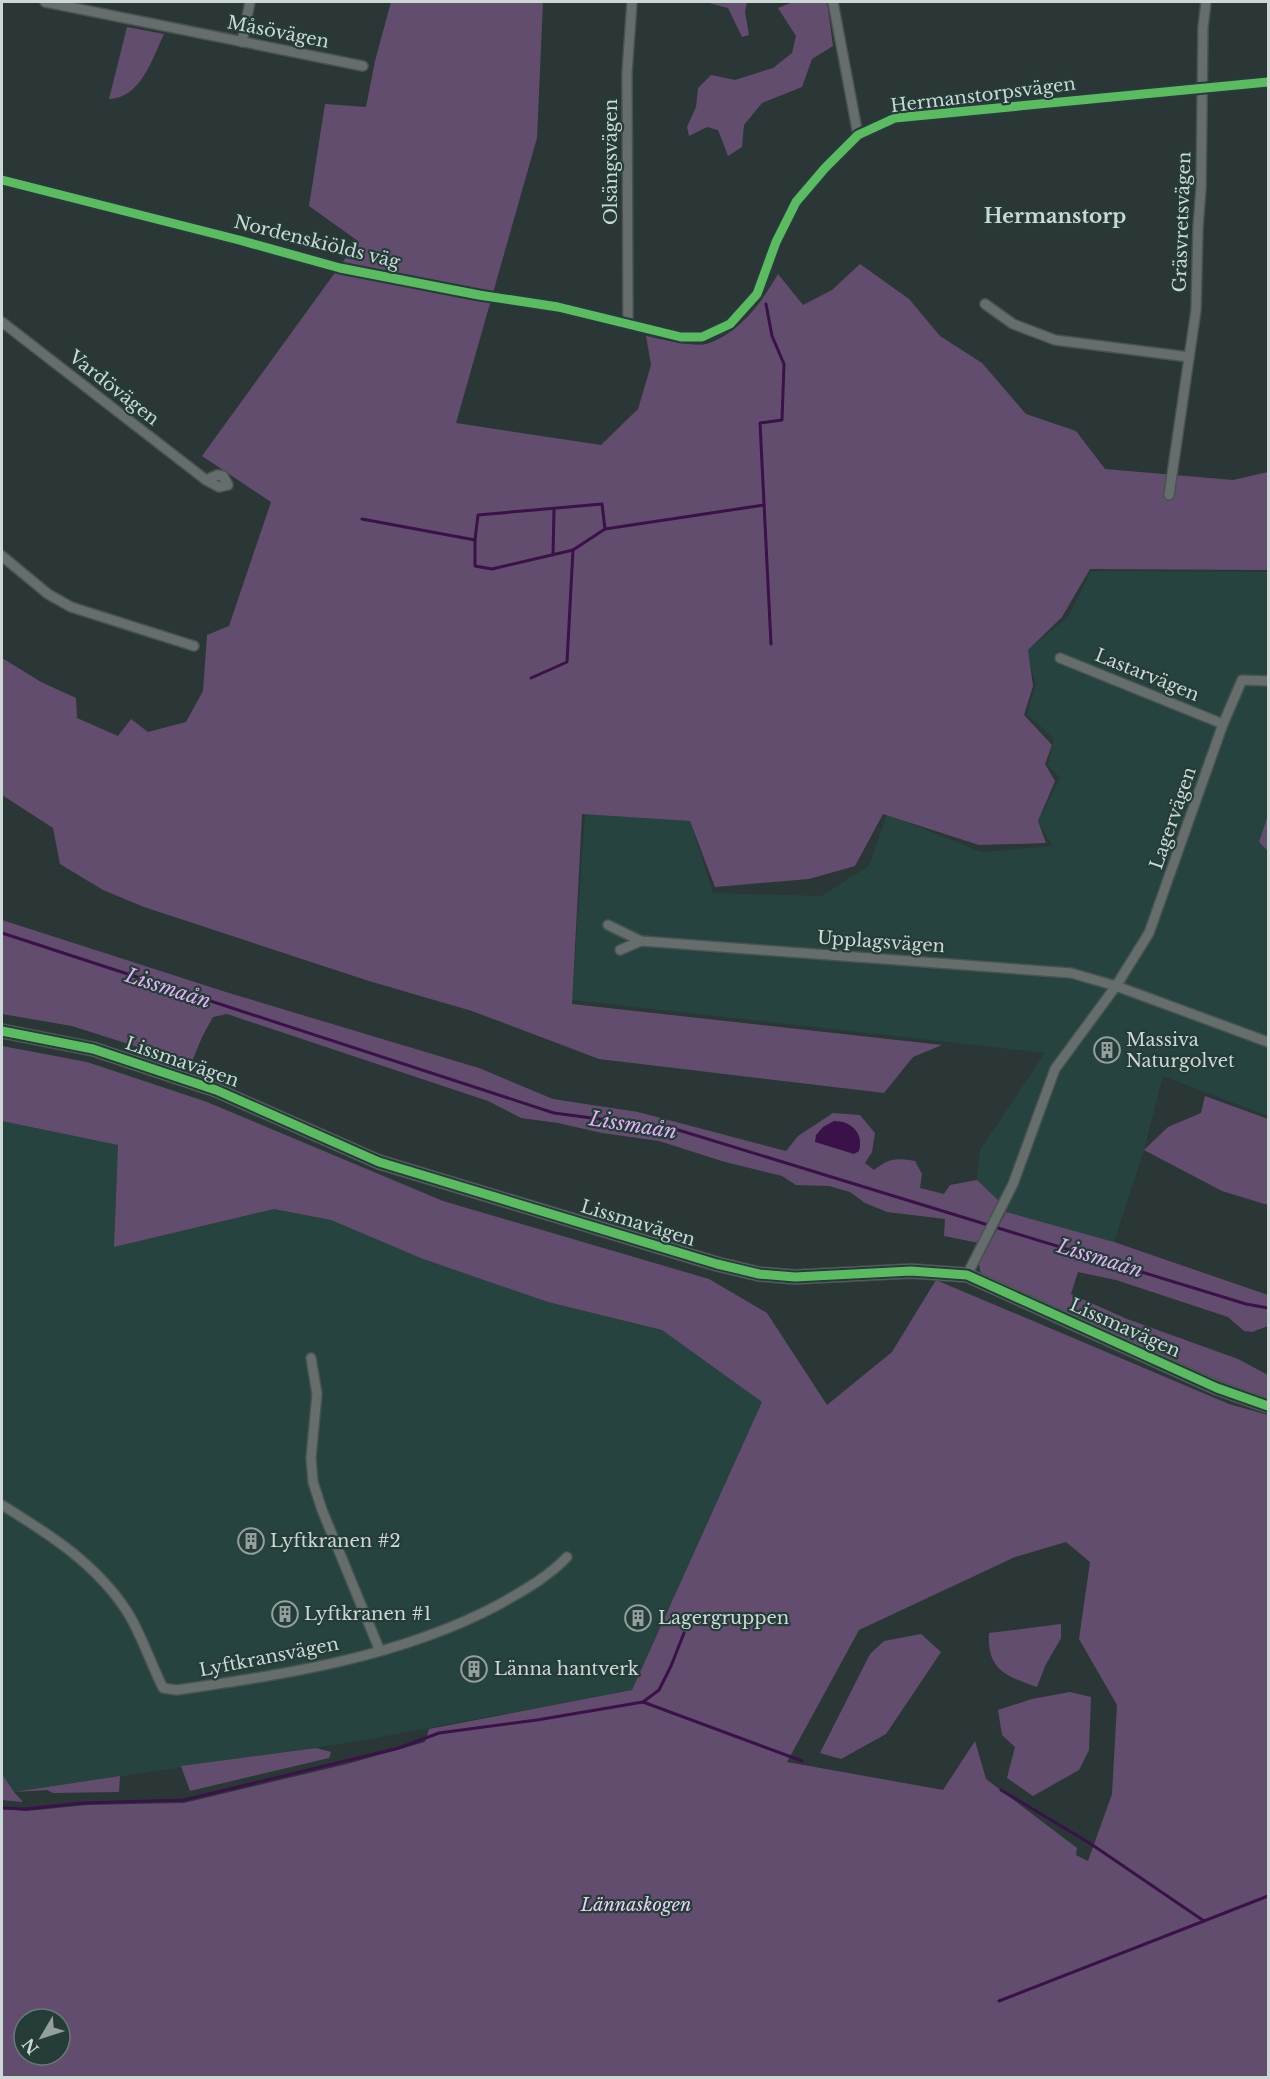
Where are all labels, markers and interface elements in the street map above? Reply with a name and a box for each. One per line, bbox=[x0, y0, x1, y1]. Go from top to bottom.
street label: Måsövägen bbox=[225, 11, 331, 53]
street label: Hermanstorpsvägen bbox=[889, 73, 1077, 117]
street label: Olsängsvägen bbox=[600, 99, 622, 225]
street label: Gräsvretsvägen bbox=[1169, 151, 1195, 293]
district label: Hermanstorp bbox=[984, 204, 1126, 228]
street label: Nordenskiölds väg bbox=[232, 211, 402, 273]
street label: Vardövägen bbox=[64, 345, 164, 430]
street label: Lastarvägen bbox=[1092, 644, 1202, 706]
street label: Lagervägen bbox=[1145, 764, 1201, 872]
street label: Upplagsvägen bbox=[816, 927, 946, 957]
water label: Lissmaån bbox=[121, 963, 214, 1013]
place label: Massiva Naturgolvet bbox=[1126, 1029, 1235, 1072]
street label: Lissmavägen bbox=[122, 1032, 242, 1092]
building icon: Massiva Naturgolvet bbox=[1092, 1035, 1122, 1065]
water label: Lissmaån bbox=[586, 1106, 679, 1144]
street label: Lissmavägen bbox=[578, 1195, 698, 1251]
water label: Lissmaån bbox=[1053, 1233, 1146, 1282]
street label: Lissmavägen bbox=[1066, 1294, 1184, 1362]
building icon: Lyftkranen #2 bbox=[236, 1526, 266, 1556]
place label: Lyftkranen #2 bbox=[270, 1530, 400, 1552]
building icon: Lyftkranen #1 bbox=[270, 1599, 300, 1629]
place label: Lyftkranen #1 bbox=[304, 1603, 431, 1625]
building icon: Lagergruppen bbox=[623, 1603, 653, 1633]
place label: Lagergruppen bbox=[658, 1607, 789, 1629]
street label: Lyftkransvägen bbox=[197, 1633, 341, 1681]
building icon: Länna hantverk bbox=[459, 1654, 489, 1684]
place label: Länna hantverk bbox=[494, 1658, 639, 1680]
park label: Lännaskogen bbox=[580, 1894, 691, 1916]
north arrow bbox=[12, 2007, 72, 2067]
text: N bbox=[18, 2034, 43, 2059]

